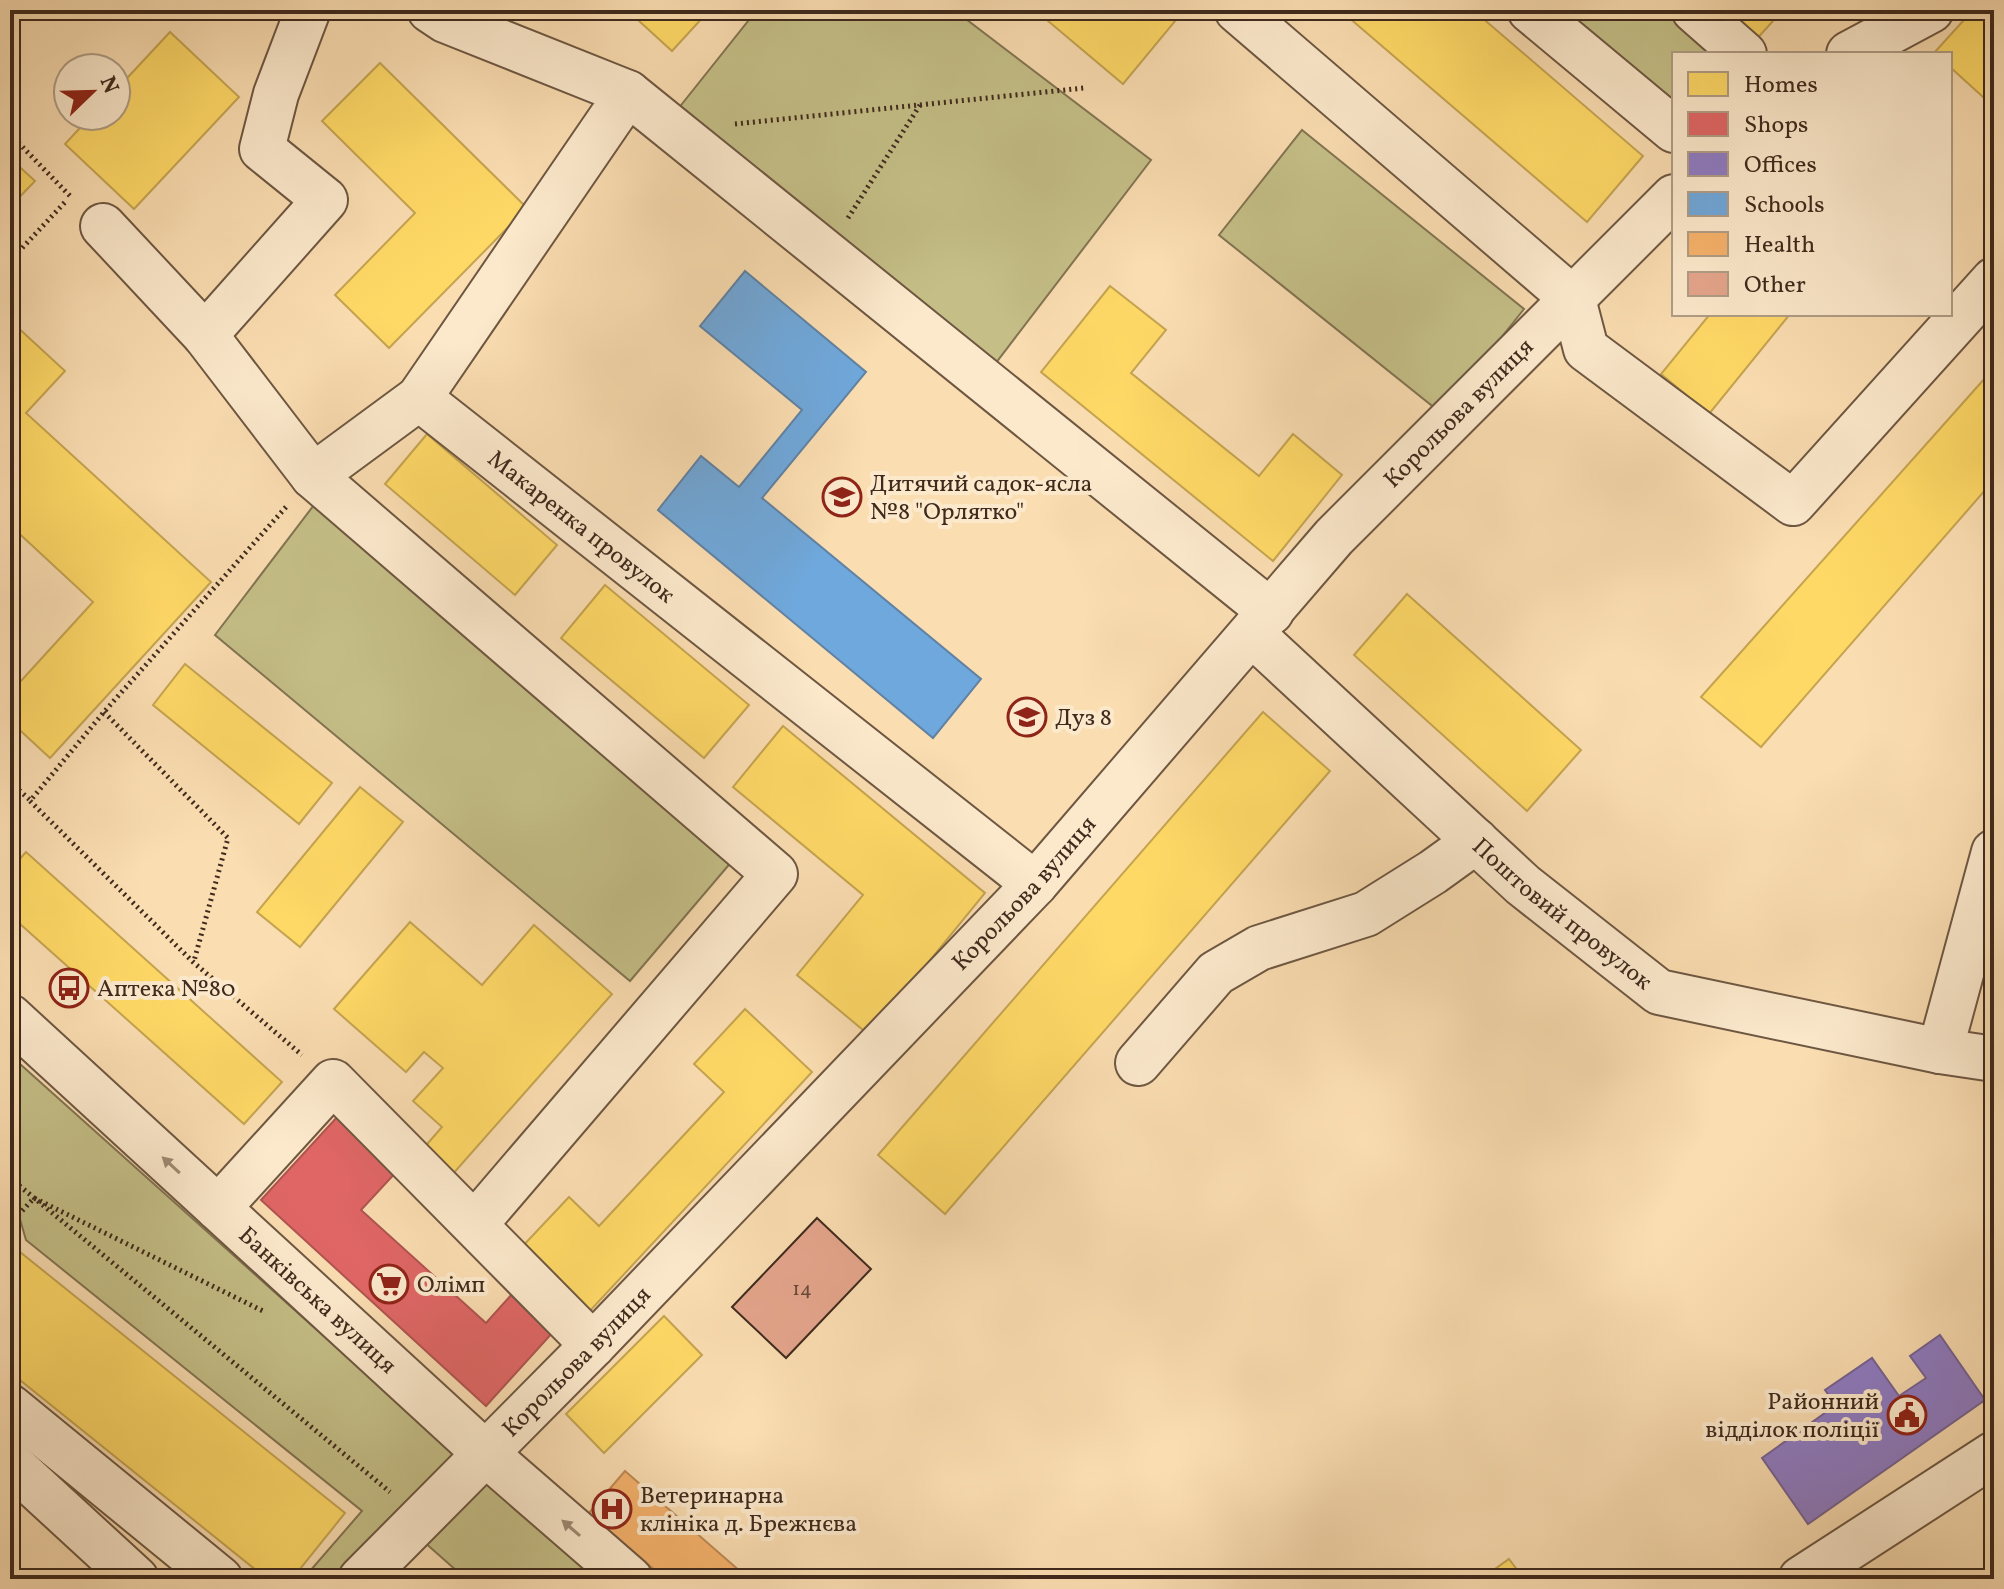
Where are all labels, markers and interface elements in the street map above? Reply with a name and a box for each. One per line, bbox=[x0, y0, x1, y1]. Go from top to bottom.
north arrow bbox=[52, 52, 132, 132]
legend bbox=[1672, 52, 1952, 316]
text: Homes bbox=[1744, 69, 1818, 103]
text: N bbox=[91, 72, 126, 99]
text: Shops bbox=[1744, 109, 1808, 143]
text: Offices bbox=[1744, 149, 1817, 183]
text: Schools bbox=[1744, 189, 1824, 223]
text: Health bbox=[1744, 229, 1815, 263]
text: Other bbox=[1744, 269, 1806, 303]
street label: Корольова вулиця bbox=[1377, 331, 1542, 497]
street label: Макаренка провулок bbox=[479, 443, 682, 613]
place label: Дитячий садок-ясла №8 "Орлятко" bbox=[870, 468, 1093, 530]
school or university icon: Дитячий садок-ясла №8 "Орлятко" bbox=[821, 476, 863, 518]
school or university icon: Дуз 8 bbox=[1006, 696, 1048, 738]
place label: Дуз 8 bbox=[1055, 702, 1112, 736]
street label: Корольова вулиця bbox=[945, 809, 1105, 979]
street label: Поштовий провулок bbox=[1464, 831, 1659, 999]
bus stop icon: Аптека №80 bbox=[48, 967, 90, 1009]
place label: Аптека №80 bbox=[97, 973, 235, 1007]
one-way arrow bbox=[162, 1156, 181, 1174]
street label: Банківська вулиця bbox=[230, 1220, 403, 1383]
supermarket icon: Олімп bbox=[368, 1263, 410, 1305]
place label: Олімп bbox=[417, 1269, 485, 1303]
house number: 14 bbox=[792, 1276, 812, 1304]
street label: Корольова вулиця bbox=[495, 1280, 660, 1446]
place label: Районний відділок поліції bbox=[1705, 1386, 1879, 1448]
public building icon: Районний відділок поліції bbox=[1886, 1394, 1928, 1436]
place label: Ветеринарна клініка д. Брежнєва bbox=[640, 1480, 857, 1542]
hospital icon: Ветеринарна клініка д. Брежнєва bbox=[591, 1488, 633, 1530]
one-way arrow bbox=[561, 1520, 581, 1537]

